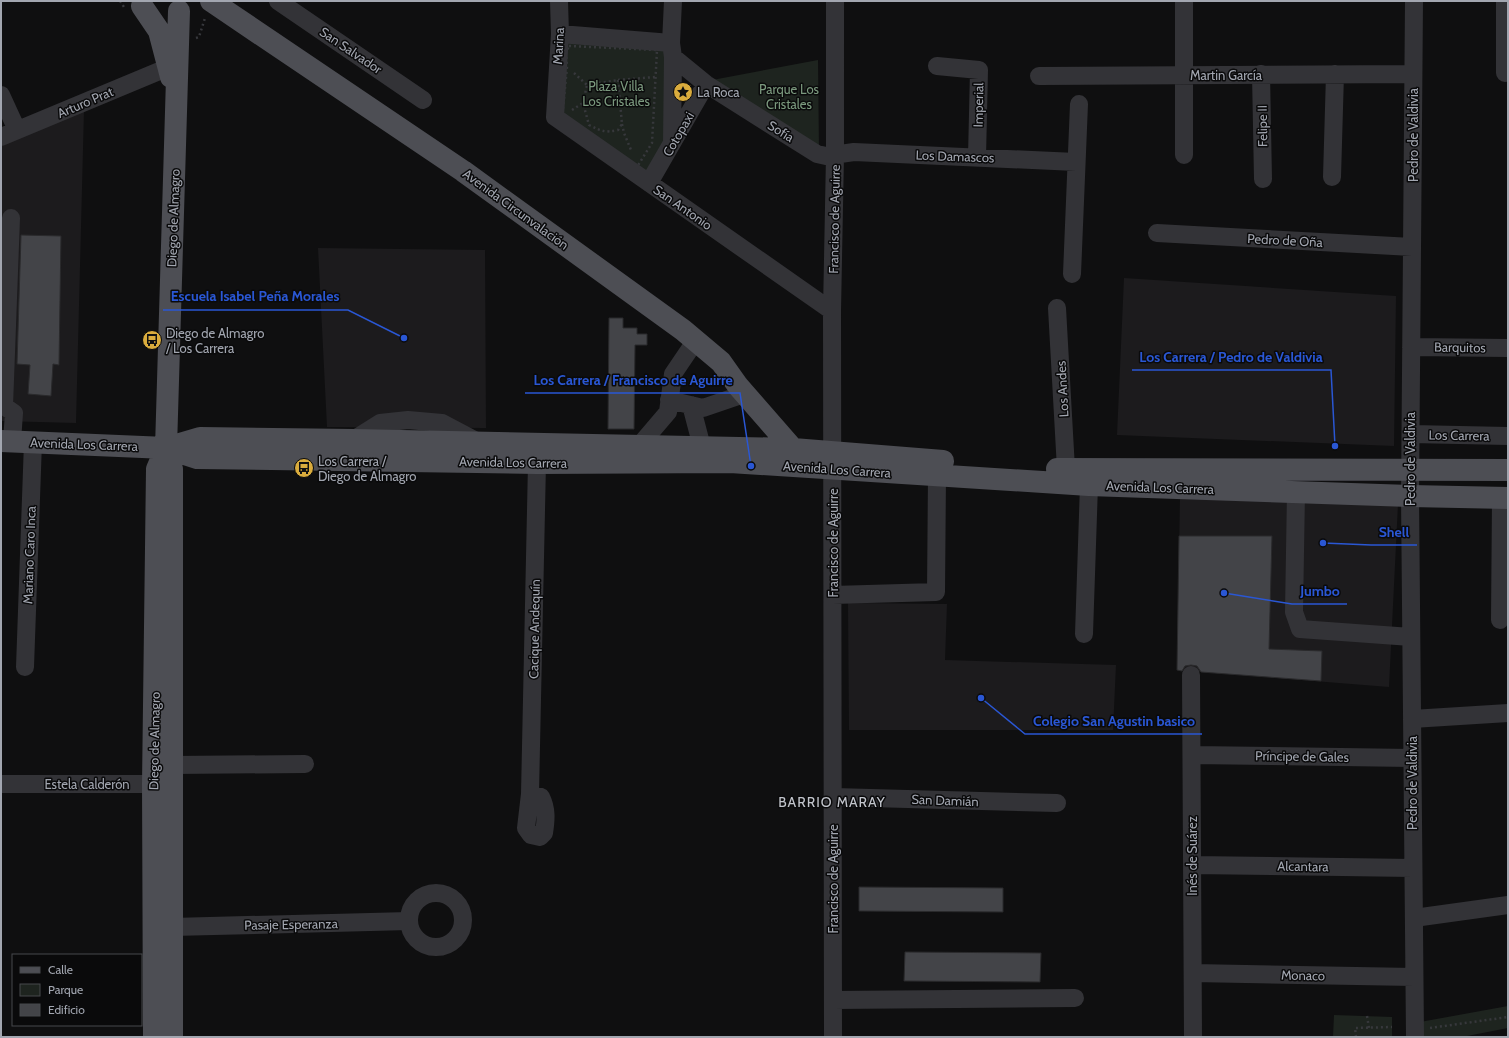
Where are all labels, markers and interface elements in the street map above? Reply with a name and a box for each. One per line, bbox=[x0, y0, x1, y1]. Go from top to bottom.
street label: San Salvador bbox=[317, 23, 386, 77]
street label: Marina bbox=[549, 26, 567, 65]
street label: Martin García bbox=[1190, 67, 1263, 83]
park label: Plaza Villa Los Cristales bbox=[582, 78, 650, 109]
place icon: La Roca bbox=[672, 81, 694, 103]
park label: Parque Los Cristales bbox=[759, 81, 820, 112]
street label: Arturo Prat bbox=[55, 83, 116, 121]
street label: Imperial bbox=[970, 83, 986, 127]
place label: La Roca bbox=[697, 84, 740, 100]
street label: Pedro de Valdivia bbox=[1405, 87, 1421, 182]
street label: Felipe II bbox=[1254, 105, 1270, 147]
street label: Cotopaxi bbox=[659, 109, 697, 159]
street label: Sofía bbox=[765, 117, 798, 146]
street label: Los Damascos bbox=[915, 147, 995, 165]
street label: Francisco de Aguirre bbox=[825, 164, 843, 274]
street label: Avenida Circunvalación bbox=[460, 165, 572, 253]
street label: Diego de Almagro bbox=[163, 169, 183, 267]
street label: San Antonio bbox=[651, 181, 715, 233]
street label: Pedro de Oña bbox=[1247, 230, 1324, 250]
callout: Escuela Isabel Peña Morales bbox=[163, 284, 348, 310]
text: Escuela Isabel Peña Morales bbox=[171, 287, 339, 305]
place label: Diego de Almagro / Los Carrera bbox=[165, 325, 264, 356]
bus stop icon: Diego de Almagro / Los Carrera bbox=[141, 329, 163, 351]
street label: Barquitos bbox=[1434, 339, 1487, 355]
callout: Los Carrera / Pedro de Valdivia bbox=[1132, 344, 1331, 370]
text: Los Carrera / Pedro de Valdivia bbox=[1139, 348, 1323, 366]
street label: Los Andes bbox=[1053, 360, 1071, 418]
callout: Los Carrera / Francisco de Aguirre bbox=[525, 367, 740, 393]
text: Los Carrera / Francisco de Aguirre bbox=[533, 371, 733, 389]
street label: Pedro de Valdivia bbox=[1402, 411, 1418, 506]
street label: Los Carrera bbox=[1428, 426, 1490, 444]
street label: Avenida Los Carrera bbox=[30, 434, 139, 454]
place label: Los Carrera / Diego de Almagro bbox=[318, 453, 416, 484]
street label: Avenida Los Carrera bbox=[459, 453, 568, 471]
bus stop icon: Los Carrera / Diego de Almagro bbox=[293, 457, 315, 479]
street label: Avenida Los Carrera bbox=[783, 457, 892, 481]
street label: Avenida Los Carrera bbox=[1106, 477, 1215, 497]
street label: Francisco de Aguirre bbox=[825, 488, 841, 598]
street label: Mariano Caro Inca bbox=[19, 505, 39, 604]
callout: Shell bbox=[1371, 519, 1417, 545]
text: Shell bbox=[1379, 523, 1409, 541]
callout: Jumbo bbox=[1292, 578, 1347, 604]
street label: Cacique Andequín bbox=[525, 579, 543, 679]
text: Jumbo bbox=[1299, 582, 1340, 600]
street label: Diego de Almagro bbox=[145, 692, 163, 790]
callout: Colegio San Agustin basico bbox=[1025, 708, 1202, 734]
text: Colegio San Agustin basico bbox=[1033, 712, 1195, 730]
street label: Pedro de Valdivia bbox=[1404, 735, 1420, 830]
street label: Príncipe de Gales bbox=[1255, 747, 1350, 765]
street label: Estela Calderón bbox=[44, 776, 130, 792]
street label: San Damián bbox=[911, 791, 979, 809]
district label: BARRIO MARAY bbox=[778, 793, 886, 811]
street label: Inés de Suárez bbox=[1184, 816, 1200, 896]
street label: Francisco de Aguirre bbox=[825, 824, 841, 934]
street label: Alcantara bbox=[1277, 858, 1329, 874]
street label: Pasaje Esperanza bbox=[244, 915, 339, 934]
legend bbox=[12, 954, 142, 1026]
text: Calle bbox=[48, 962, 73, 977]
street label: Monaco bbox=[1281, 967, 1325, 983]
text: Parque bbox=[48, 982, 83, 997]
text: Edificio bbox=[48, 1002, 85, 1017]

